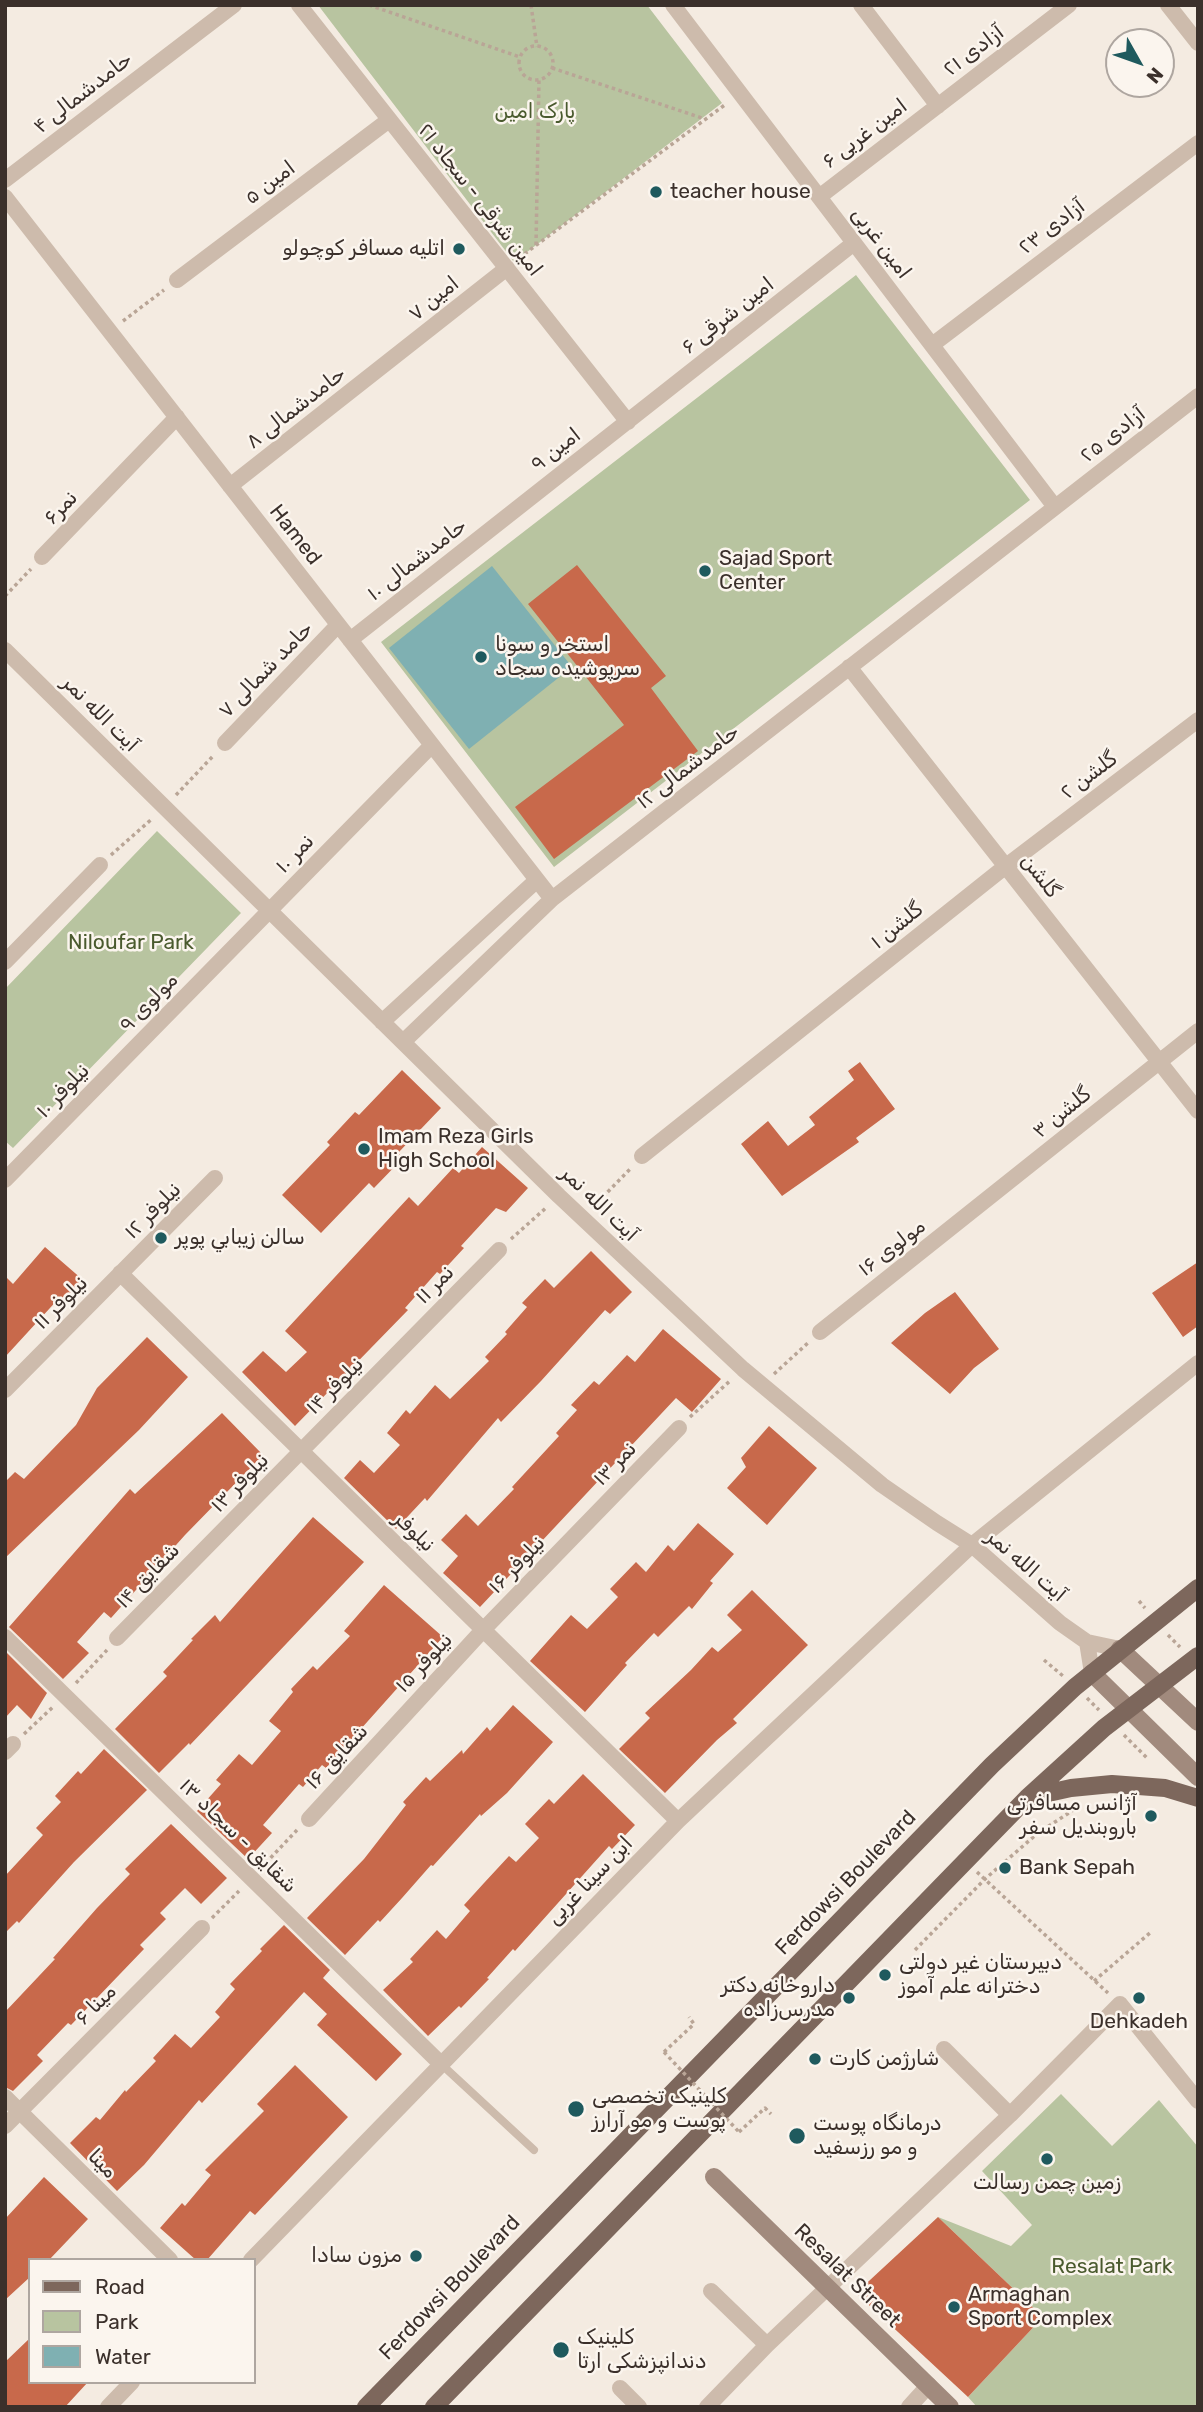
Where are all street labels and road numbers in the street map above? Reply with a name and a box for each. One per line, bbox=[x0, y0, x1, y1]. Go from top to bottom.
street label: آزادی ۲۱ bbox=[939, 20, 1009, 82]
street label: حامدشمالی ۴ bbox=[29, 47, 137, 139]
street label: امین غربی ۶ bbox=[817, 94, 913, 174]
street label: امین شرقی - سجاد ۲۱ bbox=[412, 119, 548, 281]
street label: امین ۵ bbox=[239, 156, 301, 210]
street label: آزادی ۲۳ bbox=[1014, 194, 1090, 260]
street label: امین غربی bbox=[846, 202, 916, 284]
street label: امین ۷ bbox=[404, 271, 464, 327]
street label: امین شرقی ۶ bbox=[677, 272, 779, 360]
street label: حامدشمالی ۸ bbox=[241, 361, 351, 455]
street label: آزادی ۲۵ bbox=[1075, 402, 1151, 468]
street label: امین ۹ bbox=[526, 423, 586, 477]
street label: نمر۶ bbox=[39, 486, 83, 530]
street label: Hamed bbox=[264, 500, 326, 570]
street label: حامدشمالی ۱۰ bbox=[362, 513, 472, 607]
street label: حامد شمالی ۷ bbox=[214, 616, 318, 724]
street label: آیت الله نمر bbox=[56, 670, 144, 758]
street label: حامدشمالی ۱۲ bbox=[632, 719, 744, 815]
street label: گلشن ۲ bbox=[1056, 747, 1122, 805]
street label: نمر ۱۰ bbox=[270, 829, 320, 879]
street label: گلشن bbox=[1015, 849, 1065, 903]
street label: گلشن ۱ bbox=[866, 897, 928, 955]
street label: مولوی ۹ bbox=[115, 968, 183, 1038]
street label: نیلوفر ۱۰ bbox=[31, 1058, 95, 1124]
street label: گلشن ۳ bbox=[1028, 1082, 1096, 1144]
street label: آیت الله نمر bbox=[555, 1161, 643, 1247]
street label: نیلوفر ۱۲ bbox=[119, 1177, 187, 1245]
street label: مولوی ۱۶ bbox=[853, 1214, 931, 1282]
street label: نمر ۱۱ bbox=[410, 1260, 460, 1310]
street label: نیلوفر ۱۱ bbox=[29, 1271, 93, 1335]
street label: نیلوفر ۱۴ bbox=[301, 1352, 369, 1420]
street label: نمر ۱۳ bbox=[588, 1437, 642, 1491]
street label: نیلوفر ۱۳ bbox=[206, 1448, 274, 1518]
street label: نیلوفر bbox=[388, 1506, 440, 1558]
street label: آیت الله نمر bbox=[981, 1524, 1071, 1608]
street label: نیلوفر ۱۶ bbox=[483, 1531, 551, 1599]
street label: شقایق ۱۴ bbox=[111, 1538, 185, 1614]
street label: نیلوفر ۱۵ bbox=[390, 1628, 458, 1698]
street label: شقایق ۱۶ bbox=[300, 1719, 374, 1795]
street label: شقایق - سجاد ۱۳ bbox=[174, 1773, 302, 1899]
street label: Ferdowsi Boulevard bbox=[770, 1805, 922, 1961]
street label: ابن سینا غربی bbox=[542, 1832, 638, 1930]
street label: مینا ۶ bbox=[70, 1979, 122, 2031]
street label: مینا bbox=[82, 2144, 122, 2184]
street label: Ferdowsi Boulevard bbox=[374, 2210, 526, 2366]
street label: Resalat Street bbox=[788, 2219, 906, 2333]

